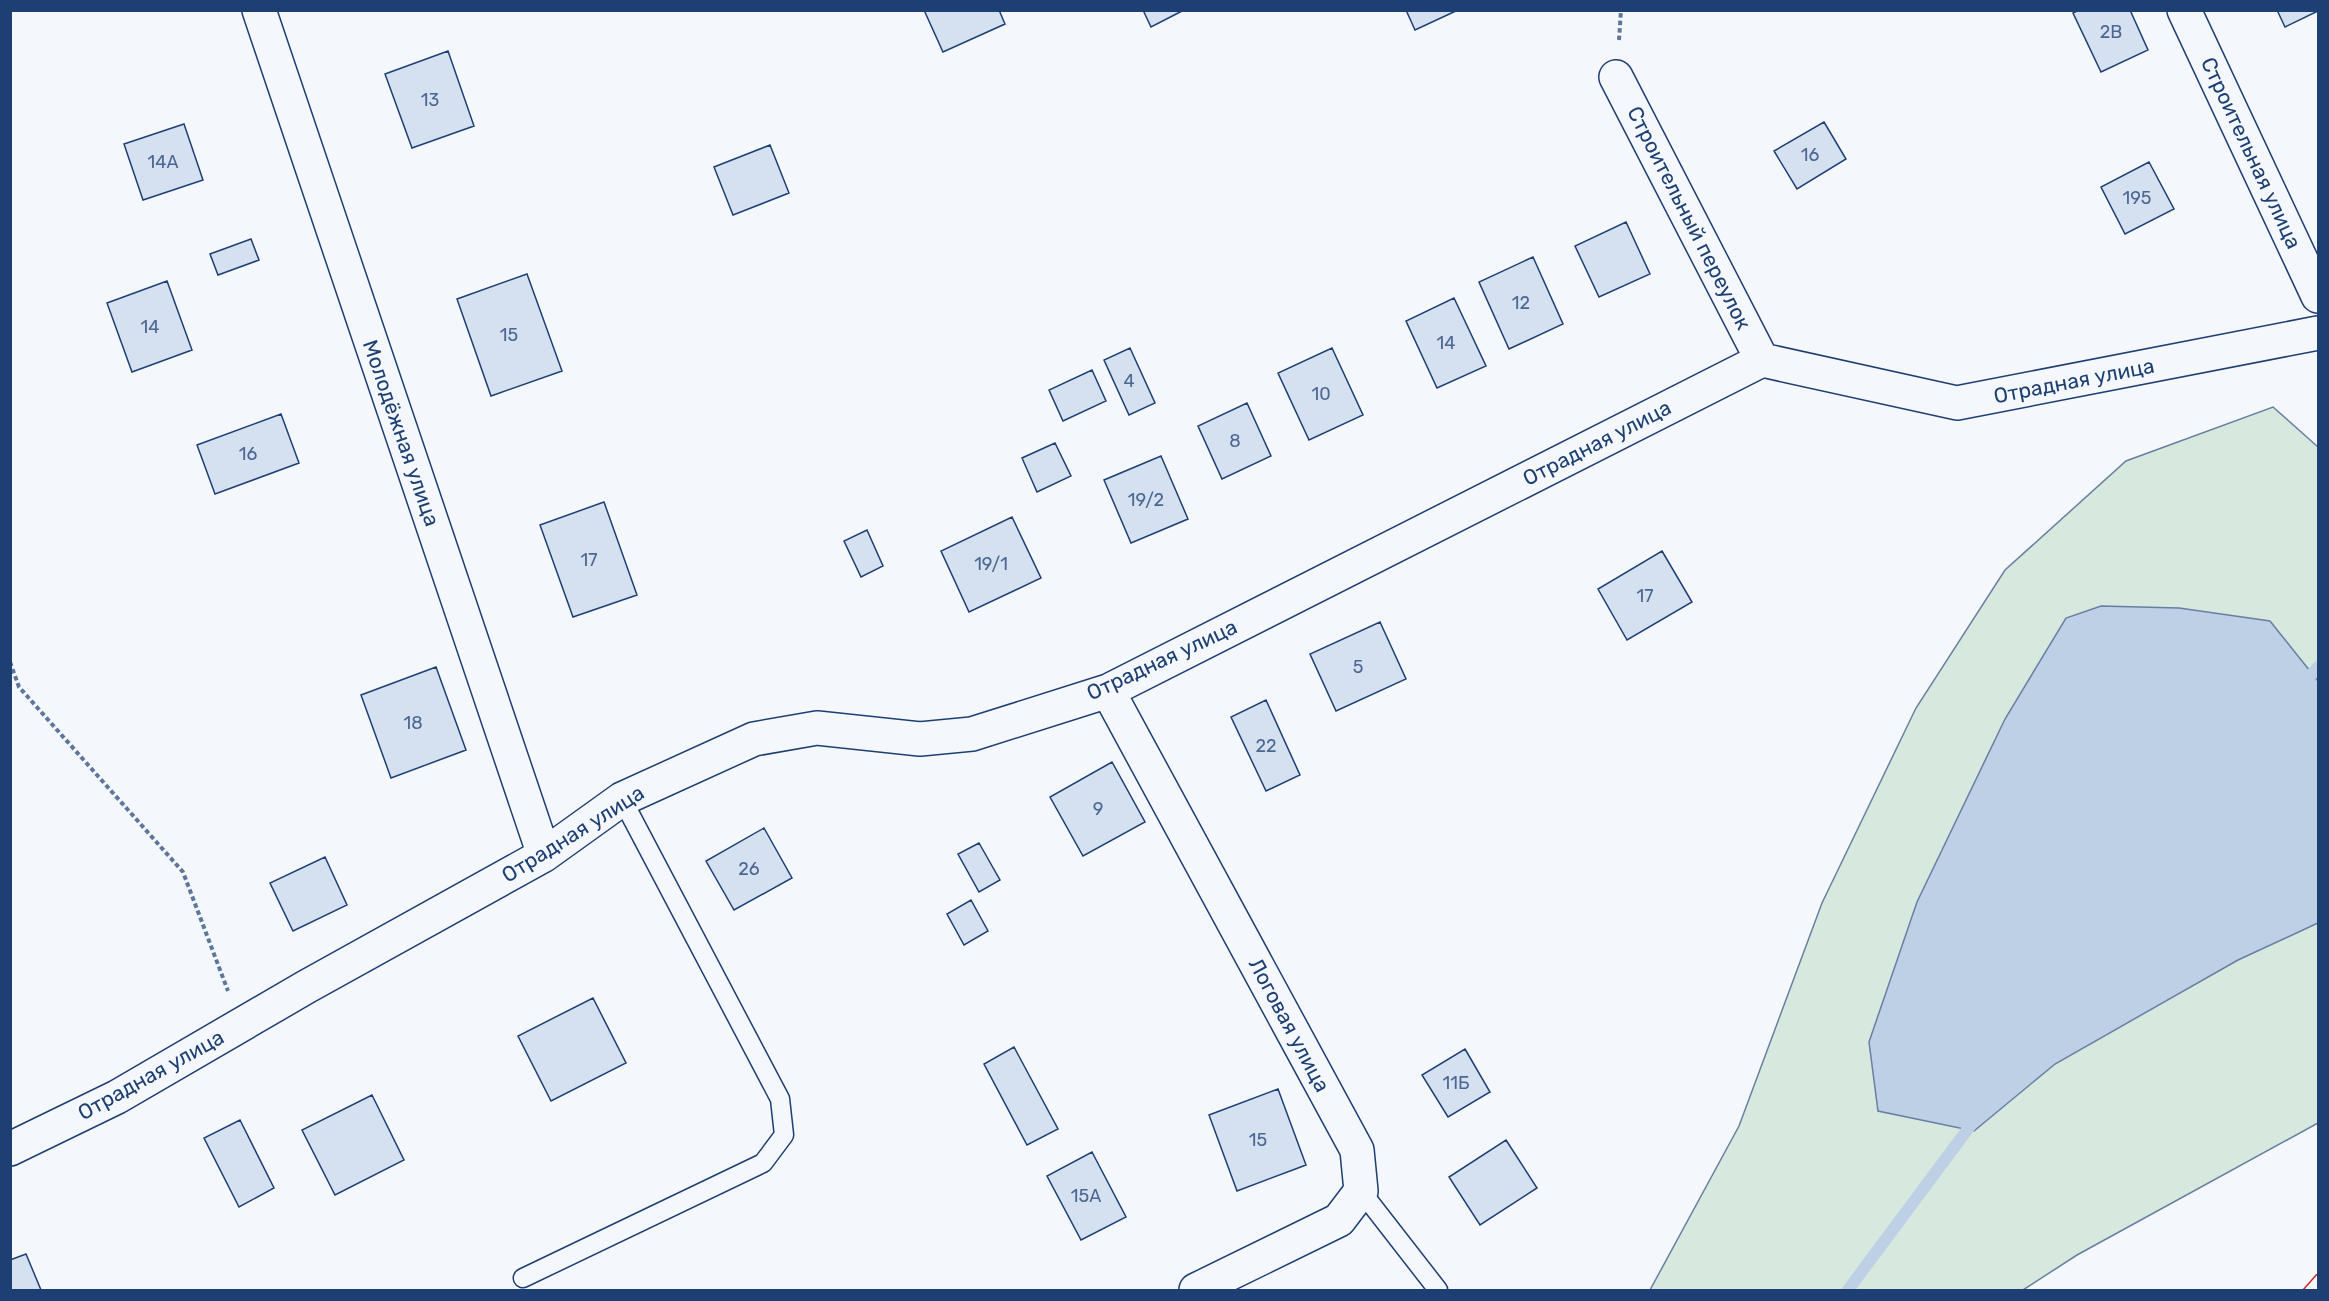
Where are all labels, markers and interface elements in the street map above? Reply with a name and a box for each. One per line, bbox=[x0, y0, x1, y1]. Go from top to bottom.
house number: 2В bbox=[2100, 21, 2122, 43]
street label: Строительная улица bbox=[2196, 53, 2307, 253]
house number: 13 bbox=[421, 89, 439, 111]
street label: Строительный переулок bbox=[1622, 102, 1757, 334]
house number: 16 bbox=[1801, 144, 1819, 166]
house number: 14А bbox=[148, 151, 178, 173]
house number: 195 bbox=[2122, 187, 2152, 209]
house number: 12 bbox=[1512, 292, 1530, 314]
house number: 14 bbox=[141, 316, 159, 338]
house number: 15 bbox=[500, 324, 518, 346]
house number: 14 bbox=[1437, 332, 1455, 354]
street label: Молодёжная улица bbox=[358, 336, 445, 529]
street label: Отрадная улица bbox=[1991, 353, 2156, 408]
house number: 4 bbox=[1123, 370, 1135, 392]
house number: 10 bbox=[1311, 383, 1331, 405]
street label: Отрадная улица bbox=[1518, 394, 1675, 491]
house number: 8 bbox=[1229, 430, 1241, 452]
house number: 16 bbox=[239, 443, 257, 465]
house number: 19/2 bbox=[1128, 489, 1164, 511]
house number: 17 bbox=[581, 549, 597, 571]
house number: 19/1 bbox=[974, 553, 1008, 575]
house number: 17 bbox=[1637, 585, 1653, 607]
street label: Отрадная улица bbox=[1083, 614, 1241, 705]
house number: 5 bbox=[1353, 656, 1363, 678]
house number: 18 bbox=[403, 712, 423, 734]
house number: 22 bbox=[1255, 735, 1277, 757]
street label: Отрадная улица bbox=[497, 780, 648, 887]
house number: 9 bbox=[1093, 798, 1103, 820]
house number: 26 bbox=[738, 858, 760, 880]
street label: Логовая улица bbox=[1244, 954, 1335, 1096]
street label: Отрадная улица bbox=[73, 1024, 228, 1125]
house number: 11Б bbox=[1443, 1072, 1469, 1094]
house number: 15 bbox=[1249, 1129, 1267, 1151]
house number: 15А bbox=[1071, 1185, 1101, 1207]

